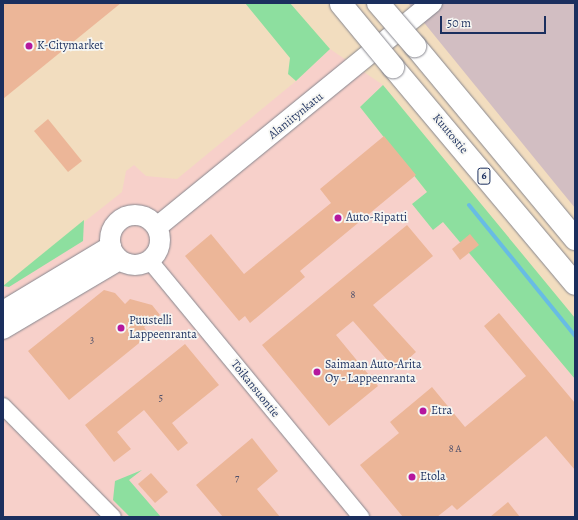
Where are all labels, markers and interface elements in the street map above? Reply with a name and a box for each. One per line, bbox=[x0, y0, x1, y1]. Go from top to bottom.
scale bar bbox=[442, 8, 548, 34]
text: 50 m bbox=[447, 15, 471, 31]
place label: K-Citymarket bbox=[37, 39, 104, 53]
marker: K-Citymarket bbox=[24, 41, 34, 51]
street label: Alaniitynkatu bbox=[266, 90, 326, 142]
street label: Kuutostie bbox=[429, 111, 471, 157]
road number: 6 bbox=[477, 167, 491, 185]
place label: Auto-Ripatti bbox=[346, 211, 407, 225]
marker: Auto-Ripatti bbox=[333, 213, 343, 223]
house number: 8 bbox=[351, 289, 355, 301]
place label: Puustelli Lappeenranta bbox=[129, 314, 197, 342]
marker: Puustelli Lappeenranta bbox=[116, 323, 126, 333]
house number: 3 bbox=[90, 334, 94, 346]
street label: Toikansuontie bbox=[227, 357, 283, 421]
place label: Saimaan Auto-Arita Oy - Lappeenranta bbox=[325, 358, 422, 386]
marker: Saimaan Auto-Arita Oy - Lappeenranta bbox=[312, 367, 322, 377]
house number: 5 bbox=[159, 392, 163, 404]
place label: Etra bbox=[431, 404, 452, 418]
marker: Etra bbox=[418, 406, 428, 416]
house number: 8 A bbox=[449, 443, 461, 455]
place label: Etola bbox=[420, 470, 446, 484]
house number: 7 bbox=[235, 472, 239, 484]
marker: Etola bbox=[407, 472, 417, 482]

